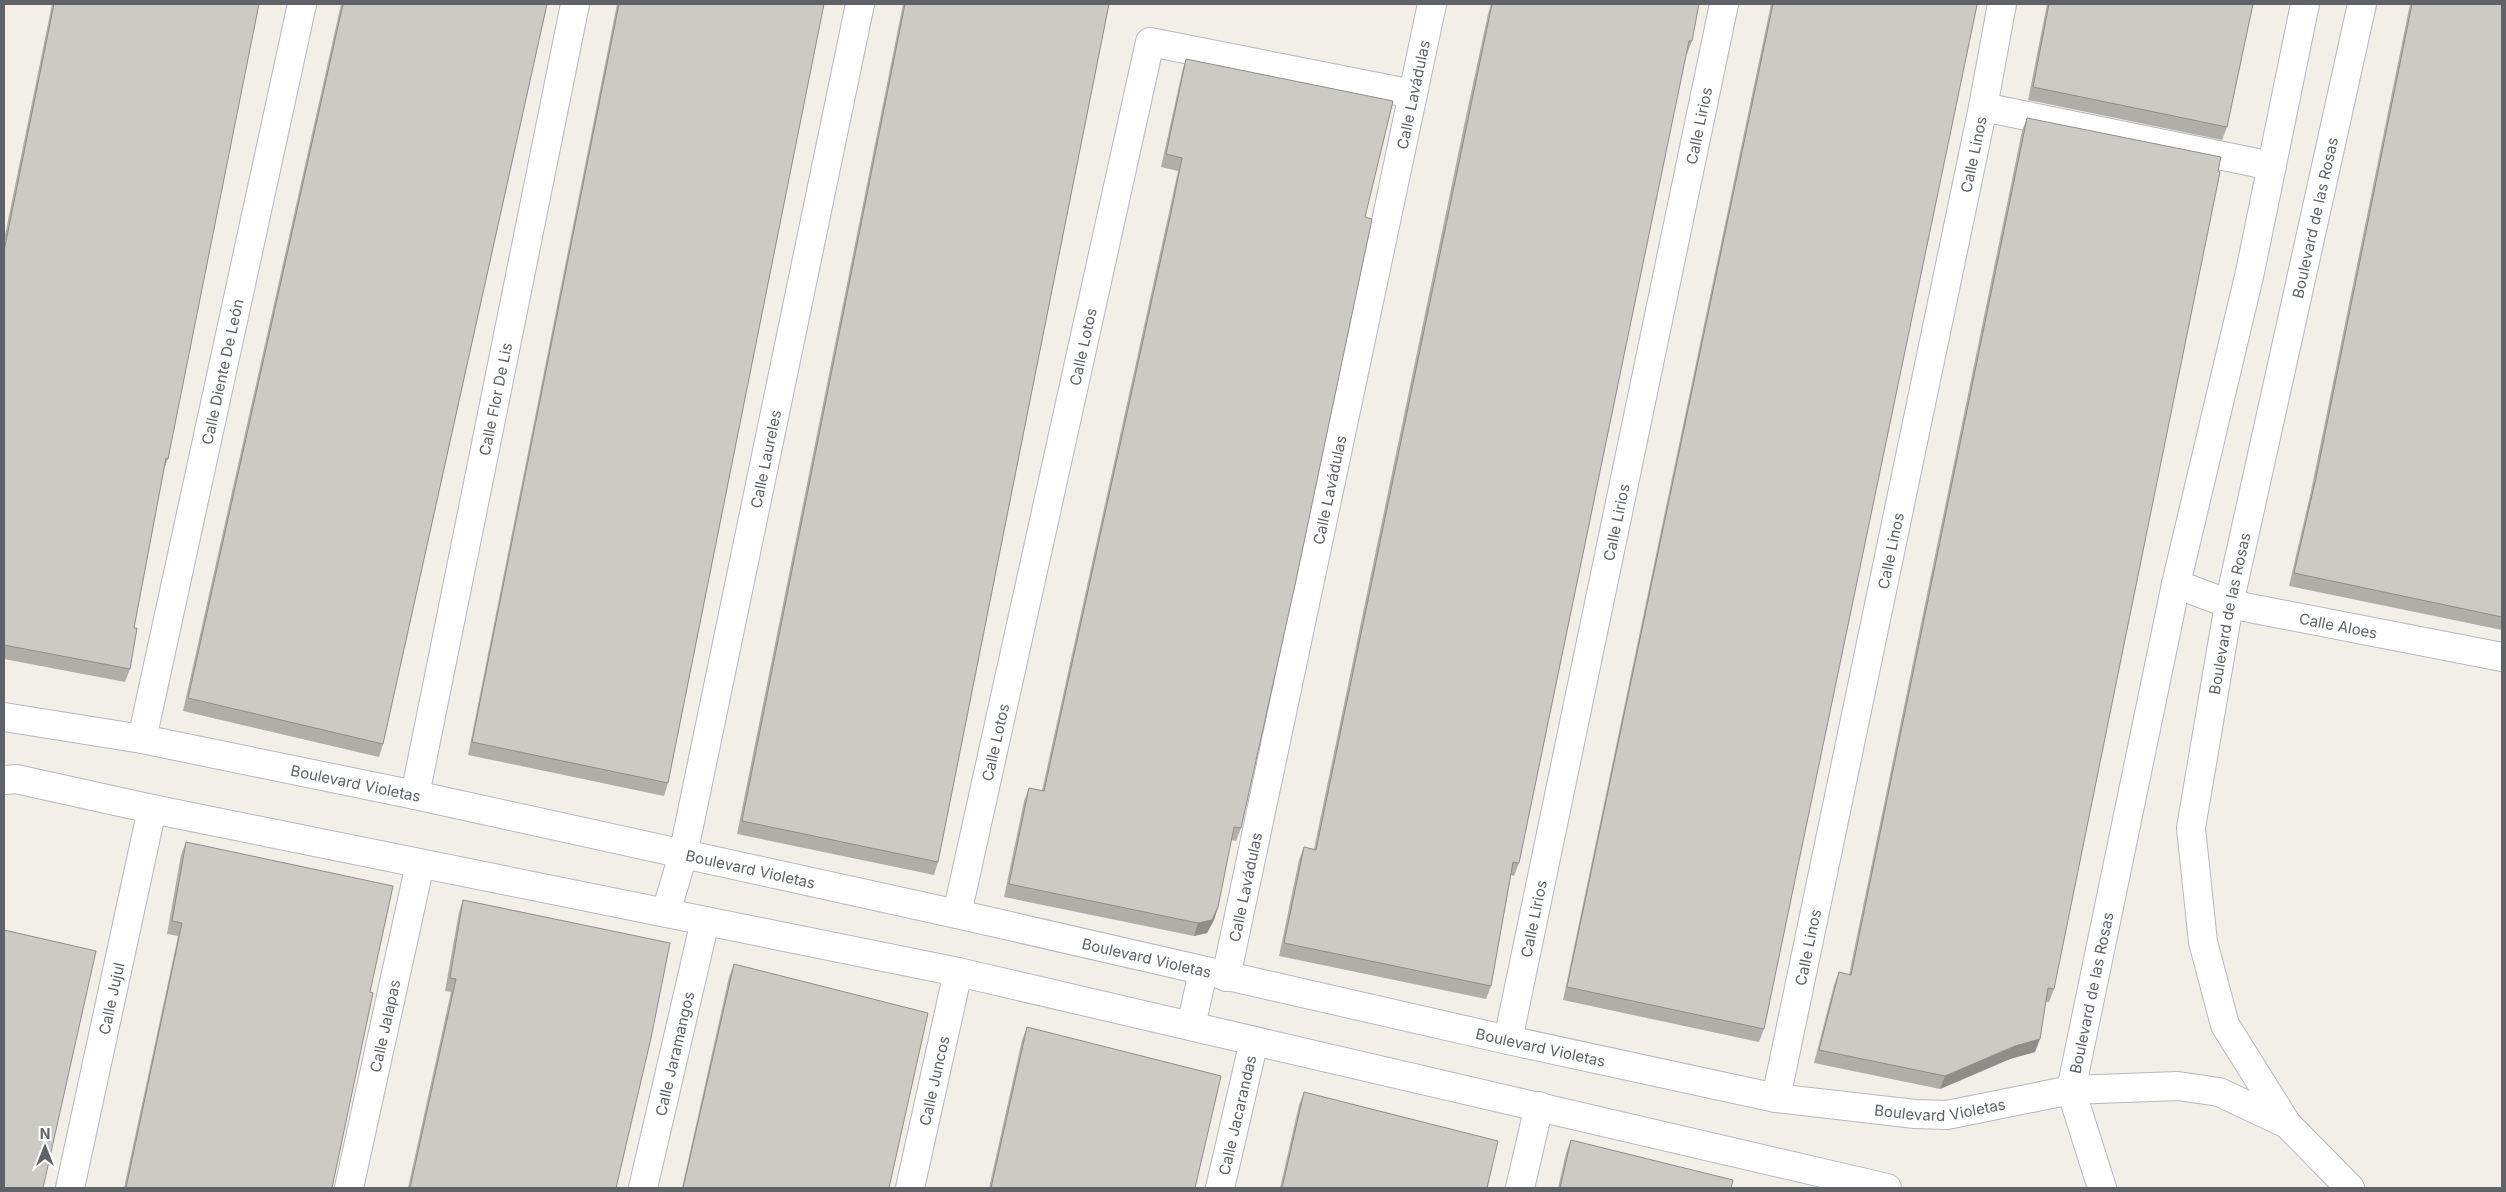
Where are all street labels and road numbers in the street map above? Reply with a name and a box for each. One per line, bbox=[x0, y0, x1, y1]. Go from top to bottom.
street label: Calle Lavádulas bbox=[1392, 38, 1434, 151]
street label: Calle Lirios bbox=[1681, 85, 1716, 166]
street label: Calle Linos bbox=[1956, 114, 1990, 194]
street label: Boulevard de las Rosas bbox=[2288, 135, 2342, 300]
street label: Calle Diente De León bbox=[197, 297, 247, 446]
street label: Calle Lotos bbox=[1065, 306, 1100, 387]
street label: Calle Flor De Lis bbox=[474, 341, 516, 457]
street label: Calle Laureles bbox=[746, 408, 785, 510]
street label: Calle Lavádulas bbox=[1308, 433, 1350, 546]
street label: Calle Lirios bbox=[1599, 482, 1633, 562]
street label: Calle Linos bbox=[1873, 511, 1908, 591]
street label: Boulevard de las Rosas bbox=[2204, 531, 2254, 696]
street label: Calle Aloes bbox=[2298, 608, 2379, 642]
street label: Calle Lotos bbox=[977, 702, 1013, 783]
street label: Boulevard Violetas bbox=[289, 760, 423, 806]
street label: Calle Lavádulas bbox=[1224, 831, 1266, 943]
street label: Boulevard Violetas bbox=[684, 845, 817, 892]
street label: Calle Lirios bbox=[1516, 878, 1551, 959]
street label: Calle Linos bbox=[1790, 907, 1825, 987]
street label: Boulevard de las Rosas bbox=[2065, 910, 2117, 1075]
street label: Boulevard Violetas bbox=[1080, 933, 1213, 981]
street label: Calle Jujul bbox=[94, 961, 128, 1036]
street label: Calle Jalapas bbox=[365, 978, 404, 1074]
street label: Calle Jaramangos bbox=[651, 989, 698, 1118]
street label: Boulevard Violetas bbox=[1474, 1023, 1607, 1070]
street label: Calle Juncos bbox=[915, 1034, 953, 1127]
street label: Calle Jacarandas bbox=[1214, 1053, 1260, 1177]
street label: Boulevard Violetas bbox=[1873, 1094, 2007, 1125]

